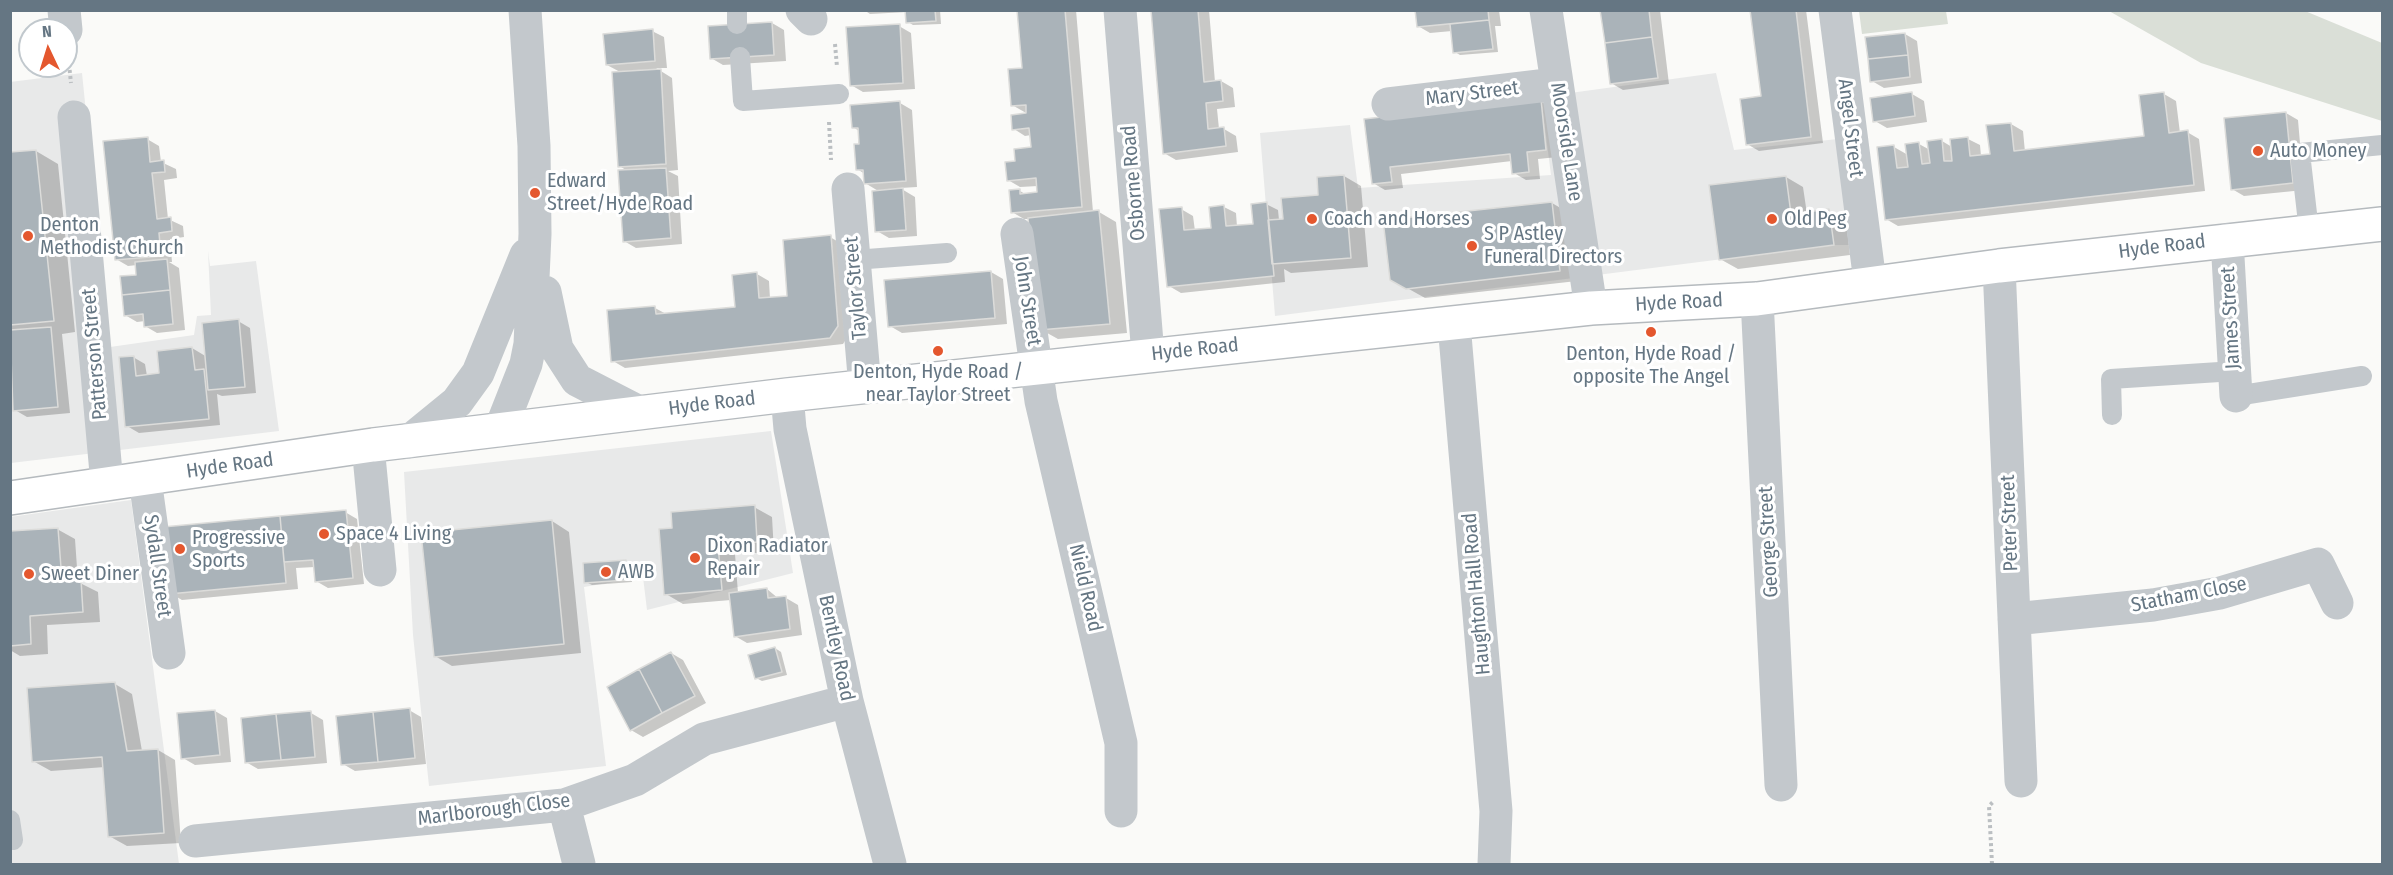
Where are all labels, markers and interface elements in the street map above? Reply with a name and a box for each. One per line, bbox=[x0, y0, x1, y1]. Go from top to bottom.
north arrow bbox=[18, 18, 78, 78]
text: N bbox=[41, 22, 52, 41]
street label: Mary Street bbox=[1424, 76, 1520, 112]
street label: Angel Street bbox=[1832, 77, 1868, 179]
street label: Moorside Lane bbox=[1545, 81, 1587, 203]
street label: Osborne Road bbox=[1117, 124, 1151, 242]
place label: Auto Money bbox=[2270, 139, 2366, 163]
marker: Auto Money bbox=[2251, 144, 2265, 158]
place label: Edward Street/Hyde Road bbox=[547, 169, 693, 216]
marker: Edward Street/Hyde Road bbox=[528, 186, 542, 200]
place label: Coach and Horses bbox=[1324, 207, 1470, 231]
place label: Old Peg bbox=[1784, 207, 1846, 231]
marker: Coach and Horses bbox=[1305, 212, 1319, 226]
marker: Old Peg bbox=[1765, 212, 1779, 226]
place label: Denton Methodist Church bbox=[40, 213, 184, 260]
place label: S P Astley Funeral Directors bbox=[1484, 222, 1622, 269]
marker: Denton Methodist Church bbox=[21, 229, 35, 243]
street label: Hyde Road bbox=[2117, 230, 2207, 264]
street label: Taylor Street bbox=[840, 236, 872, 340]
marker: S P Astley Funeral Directors bbox=[1465, 239, 1479, 253]
street label: John Street bbox=[1008, 254, 1046, 348]
street label: James Street bbox=[2216, 266, 2246, 370]
street label: Patterson Street bbox=[77, 287, 113, 421]
street label: Hyde Road bbox=[1635, 289, 1723, 317]
marker: Denton, Hyde Road / opposite The Angel bbox=[1644, 325, 1658, 339]
street label: Hyde Road bbox=[1150, 333, 1240, 367]
place label: Denton, Hyde Road / opposite The Angel bbox=[1566, 342, 1736, 389]
marker: Denton, Hyde Road / near Taylor Street bbox=[931, 344, 945, 358]
place label: Denton, Hyde Road / near Taylor Street bbox=[853, 360, 1023, 407]
street label: Hyde Road bbox=[667, 387, 757, 421]
street label: Hyde Road bbox=[185, 448, 275, 484]
street label: Peter Street bbox=[1996, 474, 2024, 572]
street label: George Street bbox=[1754, 486, 1784, 598]
street label: Haughton Hall Road bbox=[1458, 512, 1496, 676]
street label: Sydall Street bbox=[138, 513, 176, 619]
place label: Space 4 Living bbox=[336, 522, 451, 546]
place label: Progressive Sports bbox=[192, 526, 285, 573]
marker: Space 4 Living bbox=[317, 527, 331, 541]
place label: Dixon Radiator Repair bbox=[707, 534, 828, 581]
marker: Progressive Sports bbox=[173, 542, 187, 556]
street label: Nield Road bbox=[1063, 542, 1107, 634]
marker: Dixon Radiator Repair bbox=[688, 551, 702, 565]
place label: AWB bbox=[618, 560, 654, 584]
place label: Sweet Diner bbox=[41, 562, 139, 586]
marker: AWB bbox=[599, 565, 613, 579]
marker: Sweet Diner bbox=[22, 567, 36, 581]
street label: Statham Close bbox=[2129, 572, 2249, 618]
street label: Bentley Road bbox=[813, 593, 859, 703]
street label: Marlborough Close bbox=[416, 789, 572, 831]

